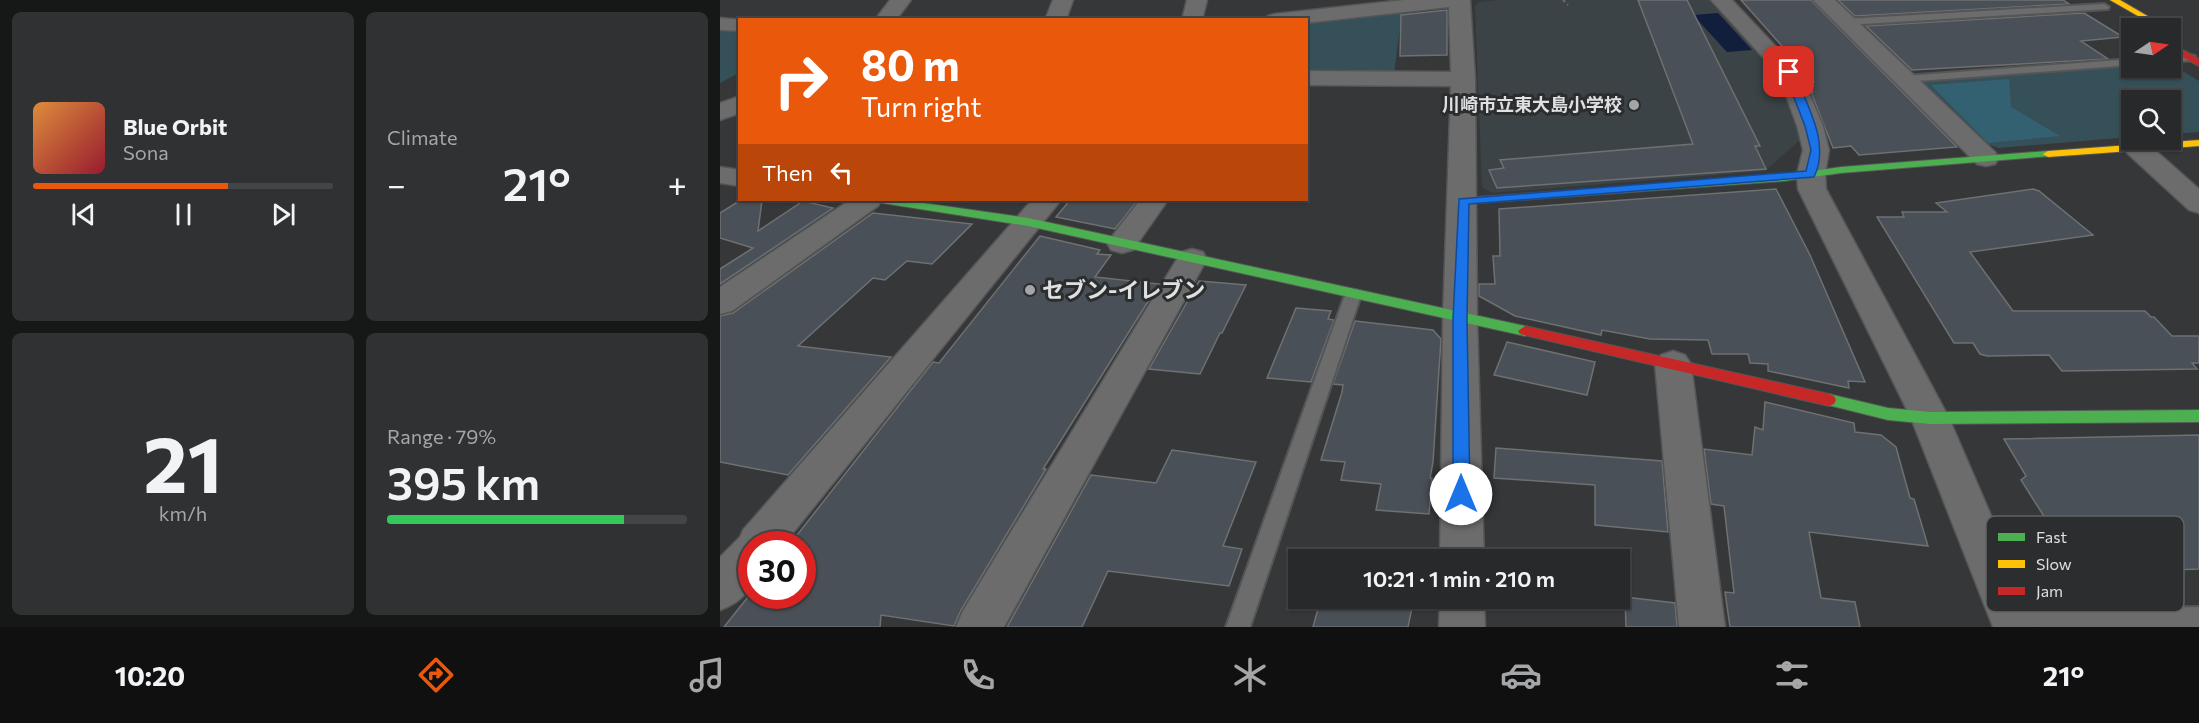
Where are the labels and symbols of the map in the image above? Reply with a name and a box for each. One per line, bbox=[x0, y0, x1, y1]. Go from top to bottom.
north arrow bbox=[2121, 18, 2181, 78]
pin bbox=[1763, 46, 1814, 97]
place label: 川崎市立東大島小学校 bbox=[1442, 93, 1622, 115]
marker: 川崎市立東大島小学校 bbox=[1627, 98, 1641, 112]
place label: セブン-イレブン bbox=[1042, 276, 1205, 303]
marker: セブン-イレブン bbox=[1023, 283, 1037, 297]
position arrow bbox=[1429, 462, 1493, 526]
legend bbox=[1986, 516, 2184, 612]
text: Fast bbox=[2036, 527, 2067, 546]
speed limit sign: 30 bbox=[738, 531, 816, 609]
text: Slow bbox=[2036, 554, 2072, 573]
text: Jam bbox=[2036, 581, 2063, 600]

